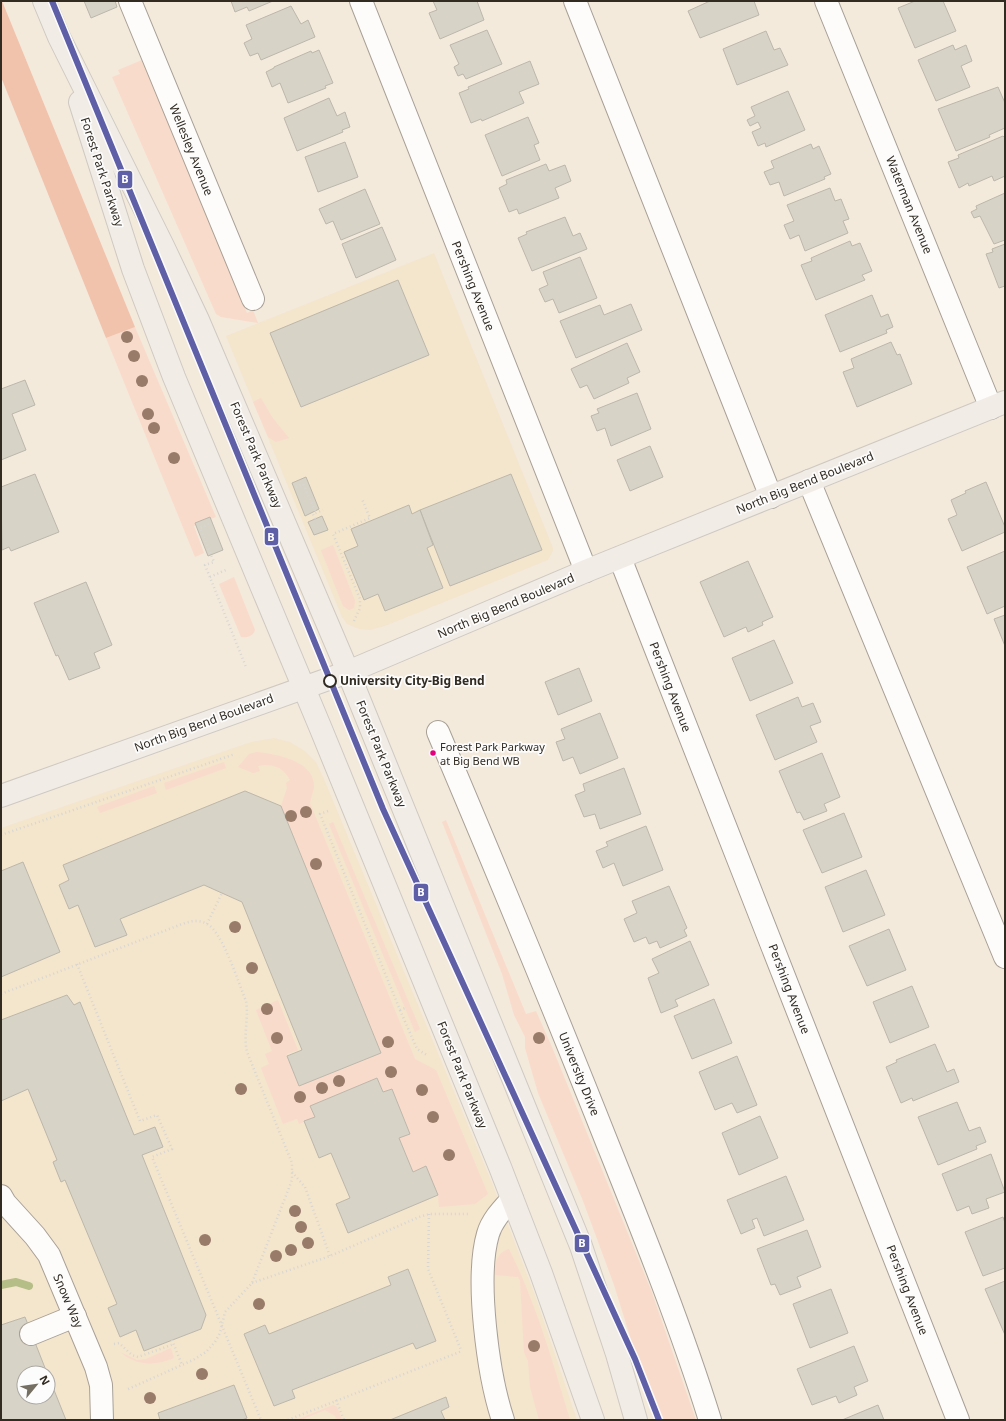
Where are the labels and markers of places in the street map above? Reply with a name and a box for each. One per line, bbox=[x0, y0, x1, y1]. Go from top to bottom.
place label: University City-Big Bend bbox=[340, 672, 485, 689]
marker: University City-Big Bend bbox=[323, 674, 337, 688]
place label: Forest Park Parkway at Big Bend WB bbox=[440, 739, 545, 768]
marker: Forest Park Parkway at Big Bend WB bbox=[428, 748, 438, 758]

